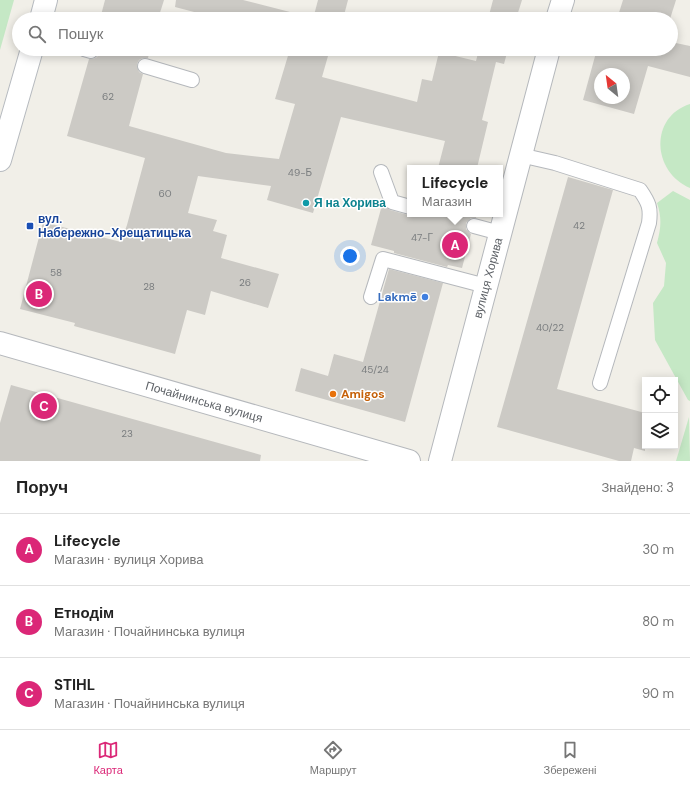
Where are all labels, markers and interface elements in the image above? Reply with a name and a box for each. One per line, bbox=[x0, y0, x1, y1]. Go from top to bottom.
search box bbox=[12, 12, 678, 56]
icon: search bbox=[26, 23, 48, 45]
text: Пошук bbox=[58, 24, 103, 44]
north arrow bbox=[594, 68, 630, 104]
house number: 62 bbox=[102, 90, 114, 103]
popup bbox=[407, 165, 503, 217]
house number: 49-Б bbox=[288, 166, 313, 179]
text: Lifecycle bbox=[422, 173, 488, 193]
house number: 60 bbox=[158, 187, 172, 200]
text: Магазин bbox=[422, 193, 472, 210]
place label: Я на Хорива bbox=[314, 195, 386, 211]
marker: Я на Хорива bbox=[301, 198, 311, 208]
place label: вул. Набережно-Хрещатицька bbox=[38, 211, 191, 241]
house number: 42 bbox=[573, 219, 585, 232]
marker: вул. Набережно-Хрещатицька bbox=[25, 221, 35, 231]
pin: A bbox=[442, 230, 468, 260]
house number: 47-Г bbox=[411, 231, 434, 244]
street label: вулиця Хорива bbox=[470, 236, 507, 320]
your location bbox=[340, 246, 360, 266]
house number: 58 bbox=[50, 266, 62, 279]
house number: 26 bbox=[239, 276, 251, 289]
pin: B bbox=[26, 279, 52, 309]
house number: 28 bbox=[143, 280, 155, 293]
place label: Lakmē bbox=[378, 289, 417, 305]
marker: Lakmē bbox=[420, 292, 430, 302]
house number: 40/22 bbox=[536, 321, 564, 334]
house number: 45/24 bbox=[361, 363, 389, 376]
map controls bbox=[642, 377, 678, 449]
button: locate bbox=[642, 377, 678, 413]
street label: Почайнинська вулиця bbox=[144, 378, 264, 426]
place label: Amigos bbox=[341, 386, 385, 402]
marker: Amigos bbox=[328, 389, 338, 399]
pin: C bbox=[31, 391, 57, 421]
button: layers bbox=[642, 413, 678, 449]
house number: 23 bbox=[121, 427, 133, 440]
text: Поруч bbox=[16, 476, 68, 498]
text: Знайдено: 3 bbox=[601, 479, 674, 496]
text: Lifecycle bbox=[54, 531, 120, 551]
text: A bbox=[24, 541, 34, 558]
text: 30 m bbox=[642, 541, 674, 558]
text: Магазин · вулиця Хорива bbox=[54, 551, 204, 568]
text: Етнодім bbox=[54, 603, 114, 623]
text: B bbox=[25, 613, 33, 630]
text: 80 m bbox=[642, 613, 674, 630]
text: Магазин · Почайнинська вулиця bbox=[54, 623, 245, 640]
text: STIHL bbox=[54, 675, 95, 695]
text: C bbox=[24, 685, 34, 702]
text: 90 m bbox=[642, 685, 674, 702]
text: Магазин · Почайнинська вулиця bbox=[54, 695, 245, 712]
tab: Карта bbox=[93, 739, 123, 777]
tab: Маршрут bbox=[310, 739, 357, 777]
tab: Збережені bbox=[544, 739, 597, 777]

